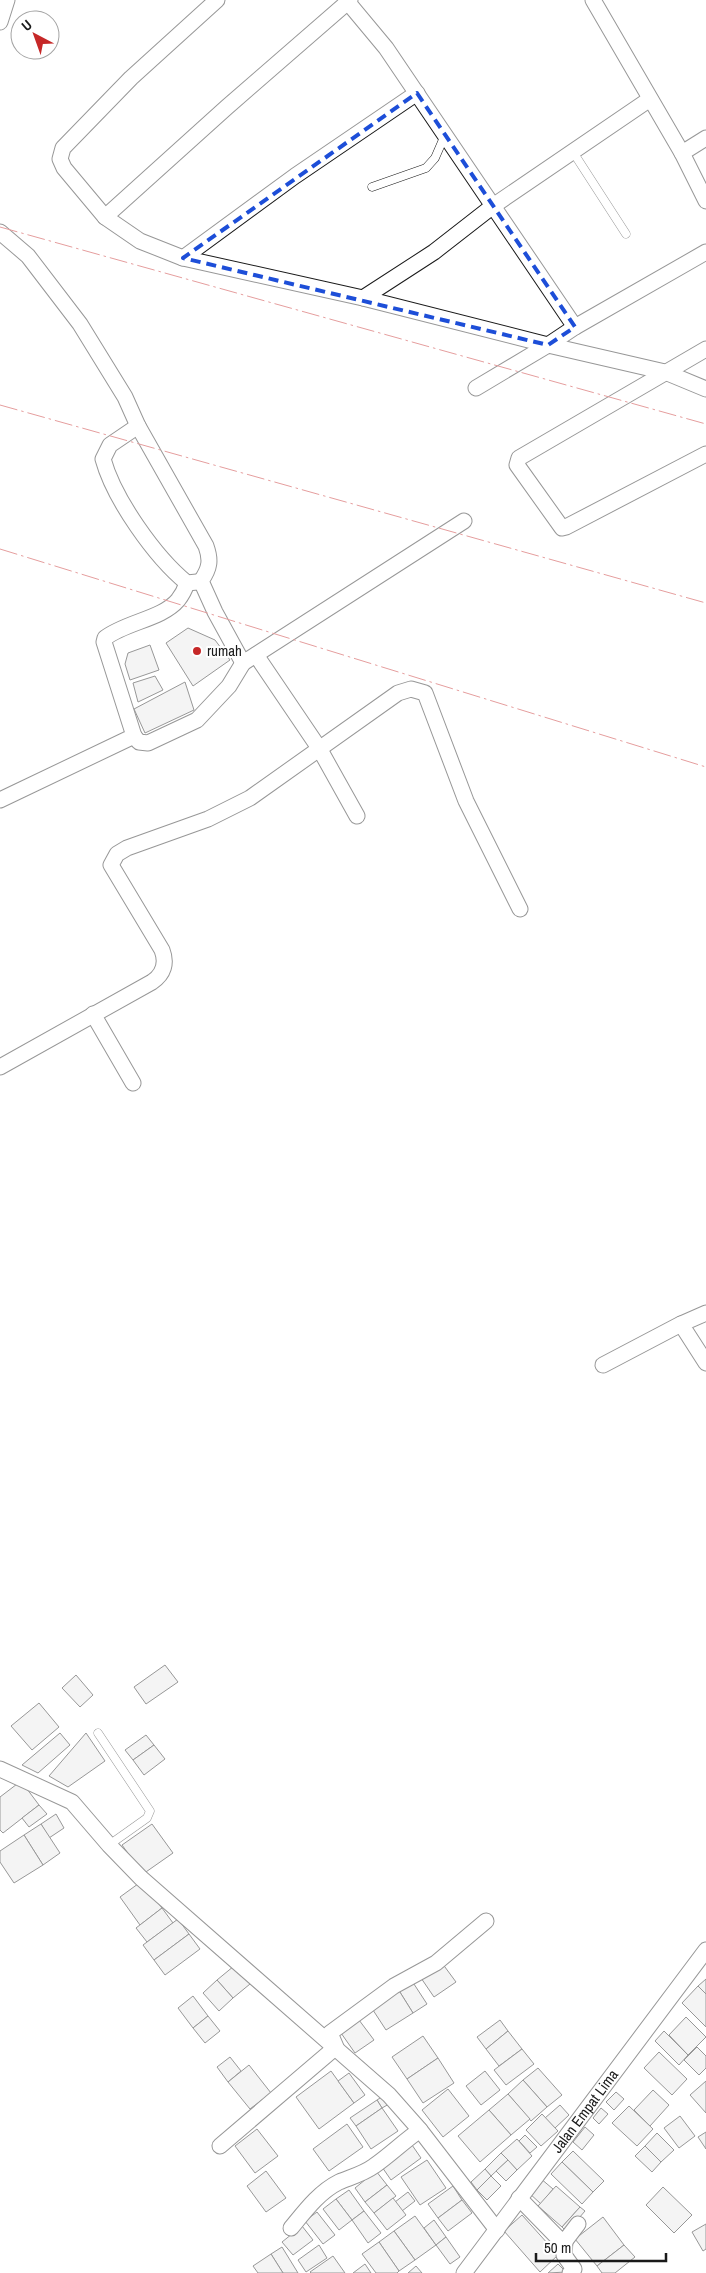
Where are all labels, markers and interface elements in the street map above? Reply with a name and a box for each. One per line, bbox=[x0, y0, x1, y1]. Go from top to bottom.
north arrow bbox=[10, 10, 60, 60]
text: U bbox=[17, 16, 36, 35]
place label: rumah bbox=[207, 640, 242, 661]
marker: rumah bbox=[191, 645, 203, 657]
street label: Jalan Empat Lima bbox=[547, 2065, 623, 2157]
scale bar bbox=[536, 2230, 666, 2262]
text: 50 m bbox=[544, 2237, 571, 2258]

